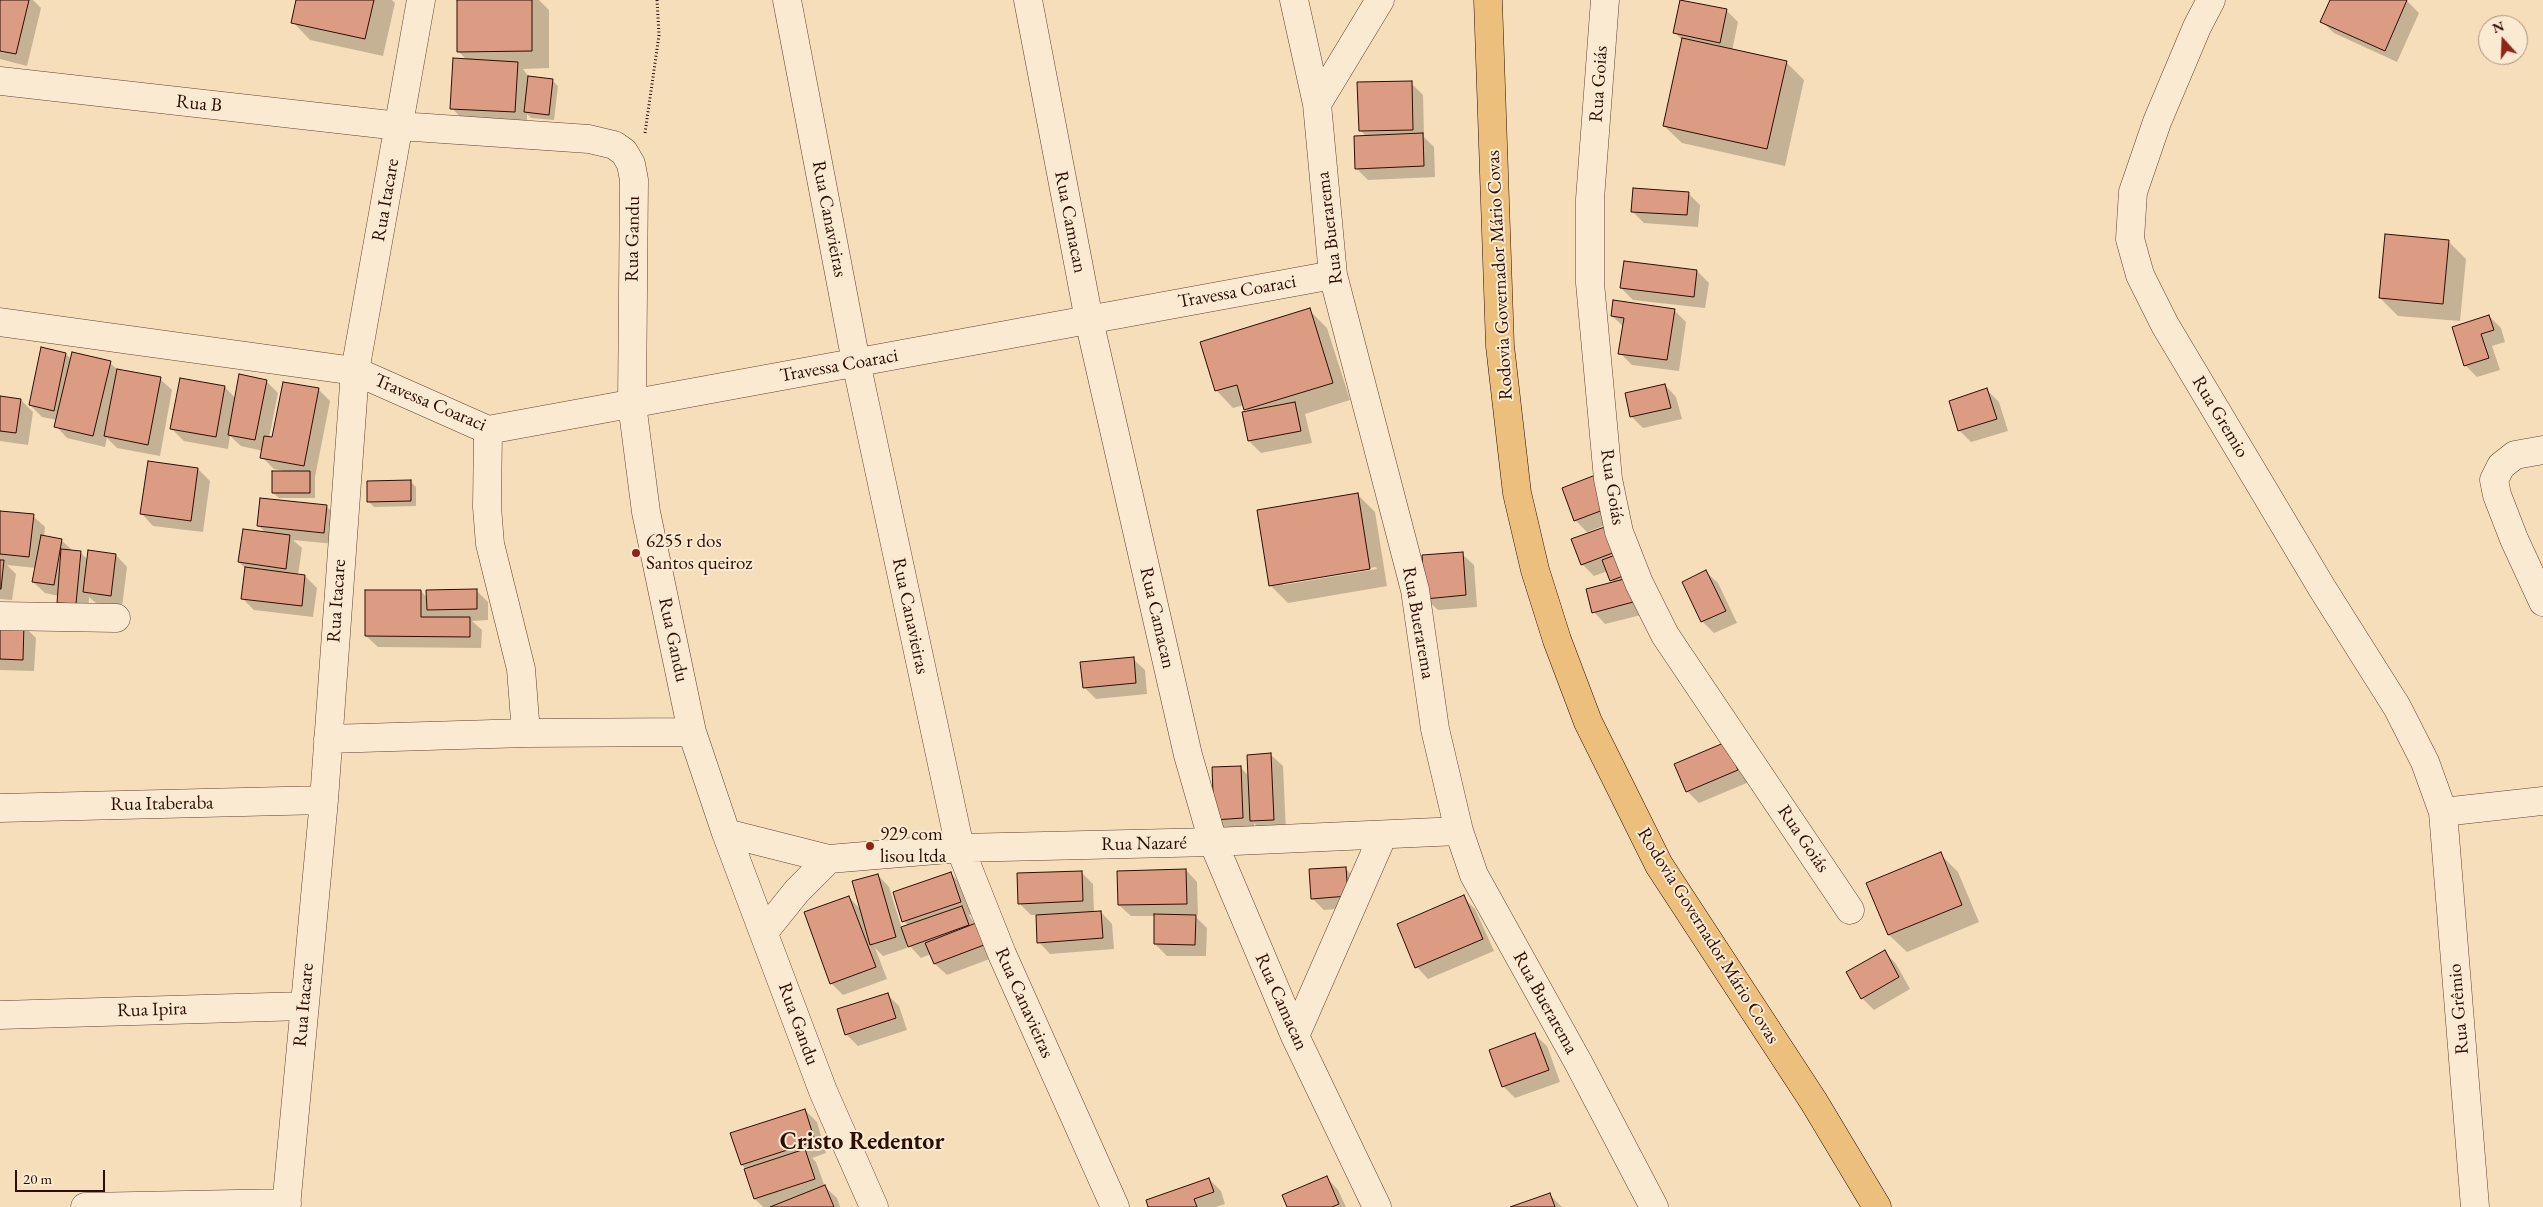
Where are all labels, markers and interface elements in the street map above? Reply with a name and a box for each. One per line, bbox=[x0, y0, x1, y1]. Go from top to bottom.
north arrow bbox=[2478, 15, 2528, 65]
text: N bbox=[2490, 16, 2507, 37]
street label: Rua Goiás bbox=[1585, 45, 1613, 123]
street label: Rua B bbox=[175, 90, 223, 118]
street label: Rodovia Governador Mário Covas bbox=[1482, 149, 1518, 401]
street label: Rua Itacare bbox=[368, 157, 404, 243]
street label: Rua Canavieiras bbox=[807, 159, 851, 279]
street label: Rua Camacan bbox=[1049, 169, 1091, 275]
street label: Rua Buerarema bbox=[1312, 170, 1348, 286]
street label: Rua Gandu bbox=[621, 196, 645, 282]
street label: Travessa Coaraci bbox=[1176, 270, 1298, 314]
street label: Travessa Coaraci bbox=[778, 344, 900, 388]
street label: Travessa Coaraci bbox=[370, 369, 490, 437]
street label: Rua Gremio bbox=[2187, 372, 2253, 462]
street label: Rua Goiás bbox=[1595, 447, 1629, 527]
place label: 6255 r dos Santos queiroz bbox=[646, 531, 752, 575]
marker: 6255 r dos Santos queiroz bbox=[630, 547, 642, 559]
street label: Rua Canavieiras bbox=[887, 556, 933, 676]
street label: Rua Itacare bbox=[323, 558, 351, 644]
street label: Rua Camacan bbox=[1134, 565, 1180, 671]
street label: Rua Buerarema bbox=[1397, 565, 1439, 681]
street label: Rua Gandu bbox=[653, 596, 693, 684]
street label: Rua Itaberaba bbox=[110, 792, 214, 816]
street label: Rua Goiás bbox=[1772, 801, 1834, 877]
place label: 929 com lisou ltda bbox=[880, 824, 946, 868]
street label: Rodovia Governador Mário Covas bbox=[1632, 824, 1784, 1048]
street label: Rua Nazaré bbox=[1101, 832, 1187, 856]
marker: 929 com lisou ltda bbox=[864, 840, 876, 852]
street label: Rua Canavieiras bbox=[990, 944, 1058, 1062]
street label: Rua Buerarema bbox=[1508, 948, 1582, 1058]
street label: Rua Camacan bbox=[1250, 950, 1312, 1054]
street label: Rua Itacare bbox=[289, 962, 319, 1048]
street label: Rua Grêmio bbox=[2444, 962, 2474, 1056]
street label: Rua Gandu bbox=[773, 980, 823, 1068]
street label: Rua Ipira bbox=[117, 997, 187, 1023]
district label: Cristo Redentor bbox=[780, 1128, 944, 1156]
scale bar bbox=[18, 1160, 108, 1192]
text: 20 m bbox=[23, 1169, 52, 1188]

